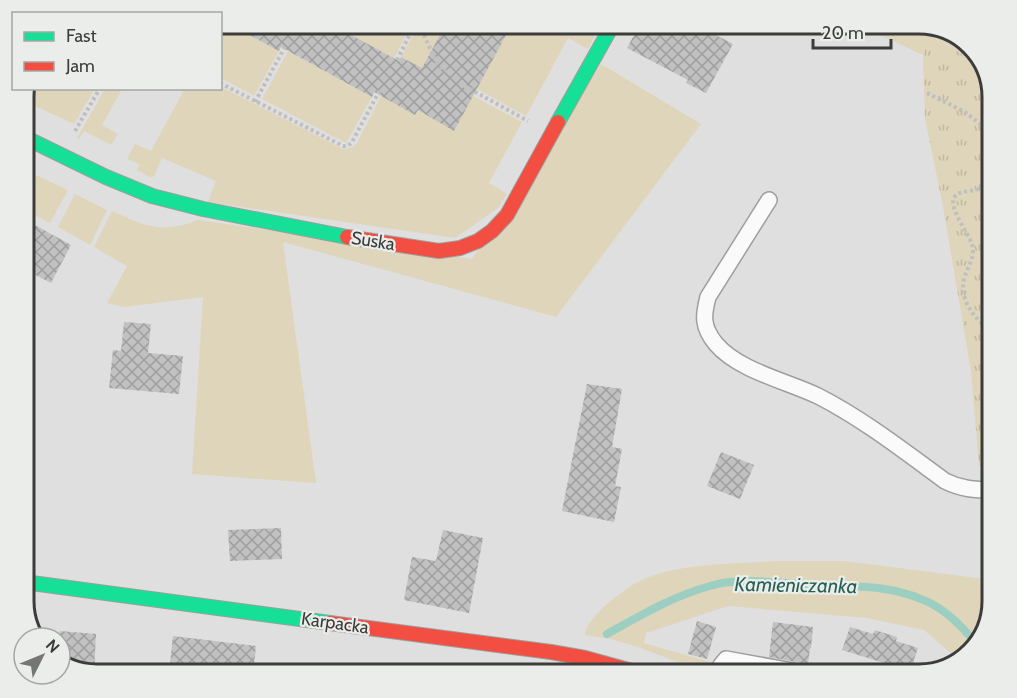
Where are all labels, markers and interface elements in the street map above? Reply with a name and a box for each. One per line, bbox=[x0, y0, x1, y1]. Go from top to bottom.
legend bbox=[12, 12, 222, 90]
scale bar bbox=[813, 12, 891, 50]
text: 20 m bbox=[822, 22, 864, 44]
text: Fast bbox=[66, 25, 97, 47]
text: Jam bbox=[65, 55, 95, 77]
street label: Suska bbox=[350, 227, 397, 255]
water label: Kamieniczanka bbox=[734, 572, 858, 598]
street label: Karpacka bbox=[300, 607, 371, 639]
north arrow bbox=[12, 626, 72, 686]
text: N bbox=[42, 635, 63, 657]

